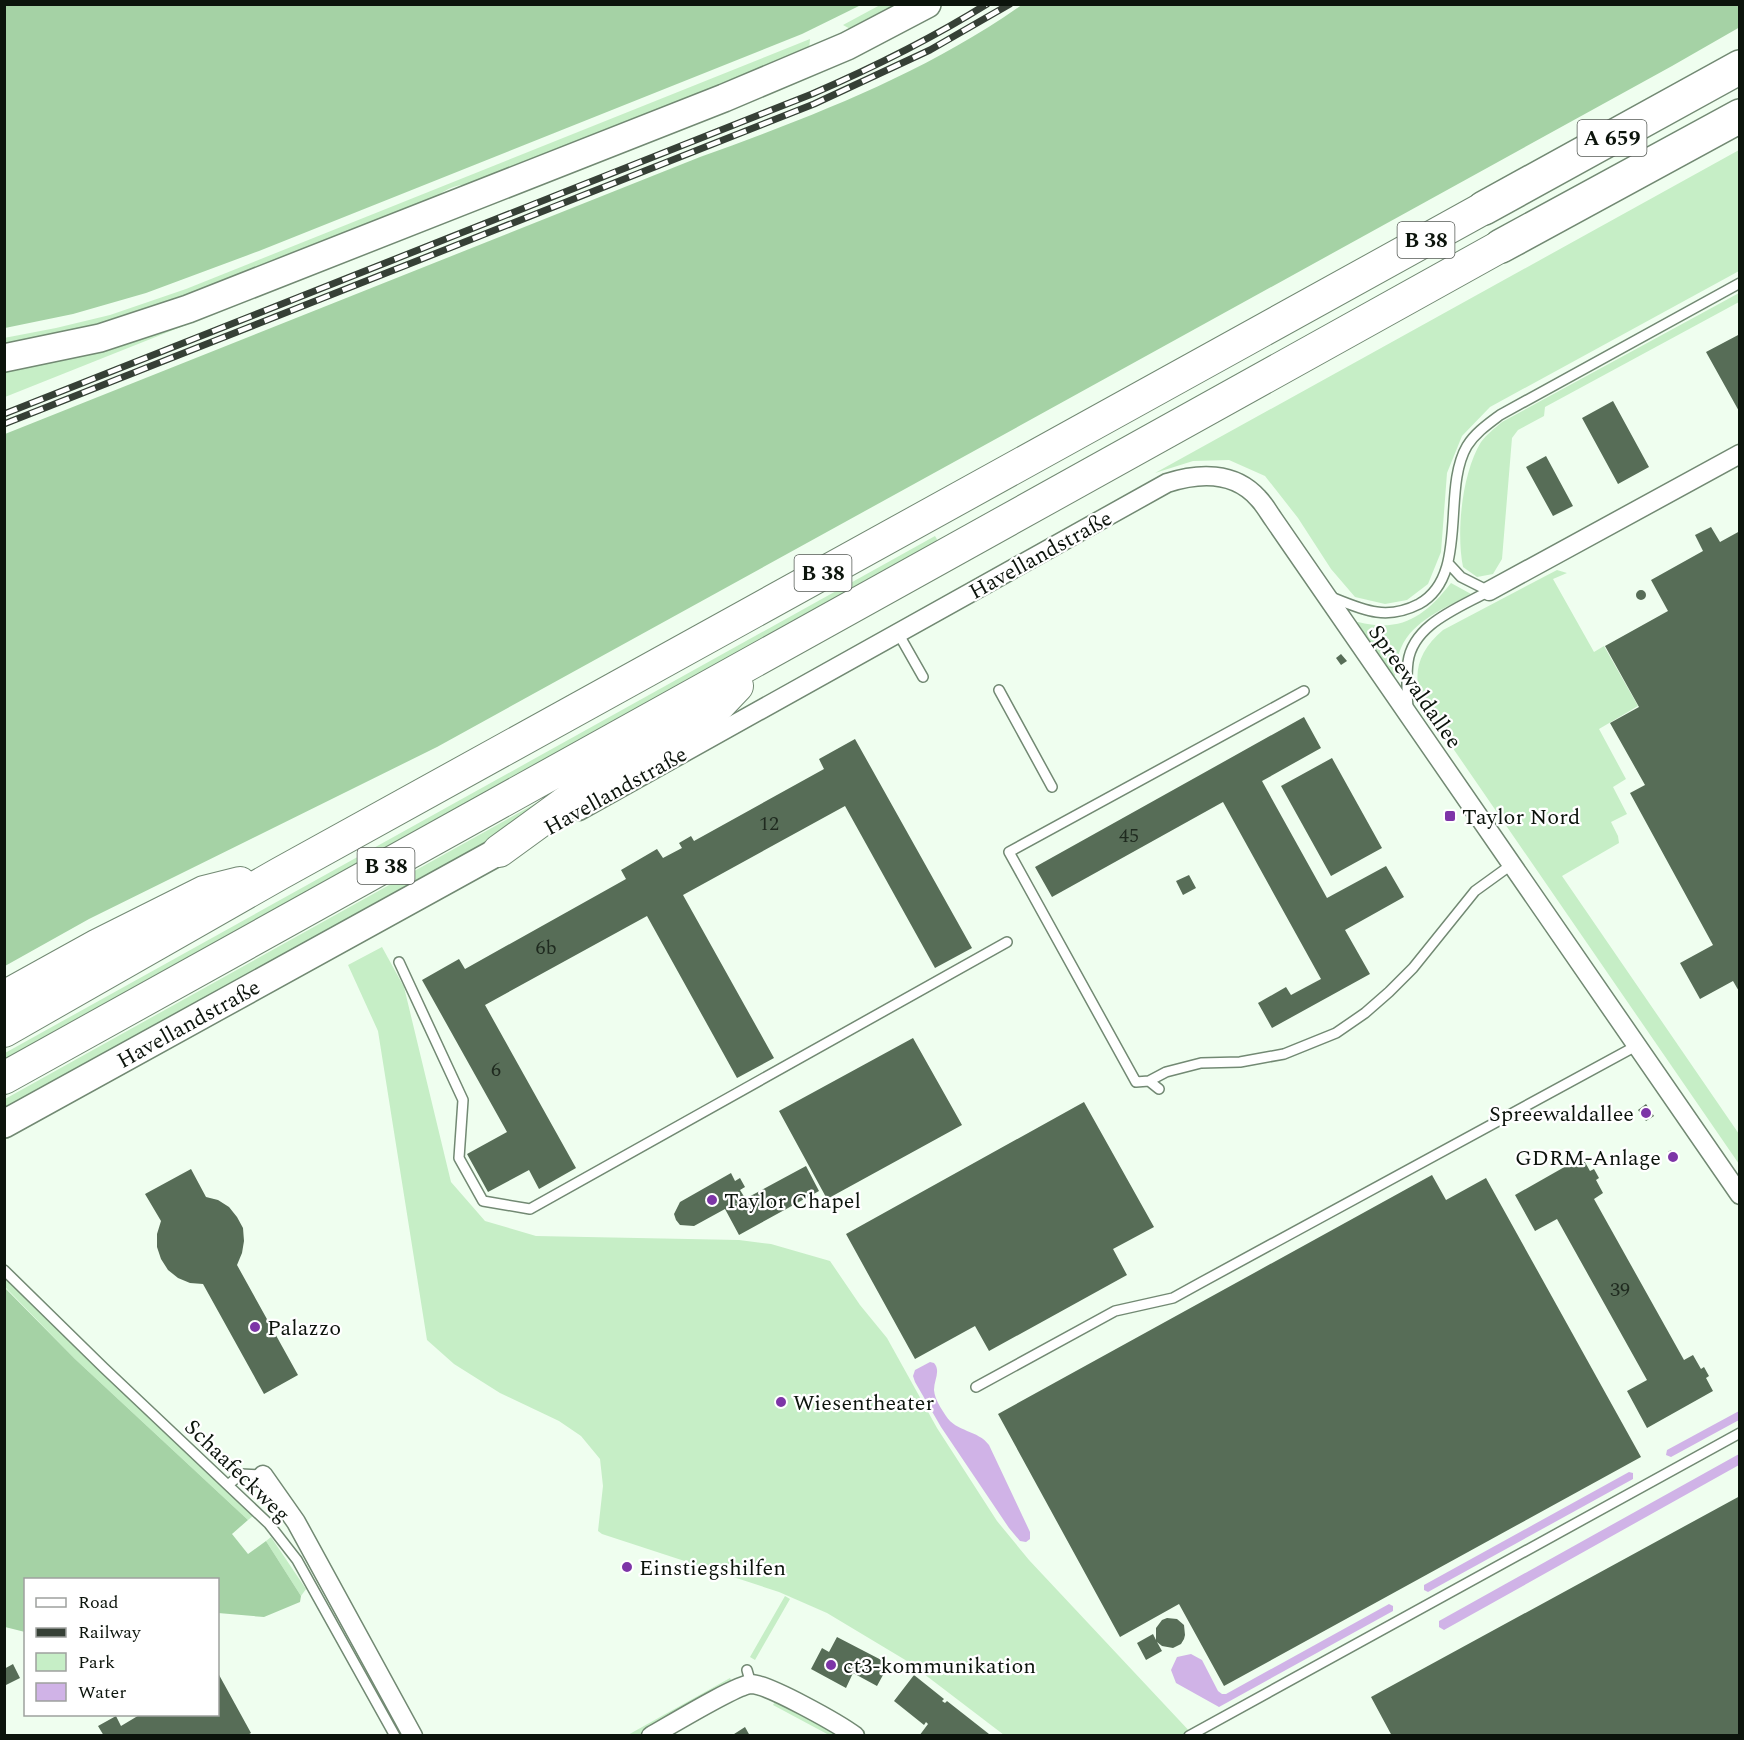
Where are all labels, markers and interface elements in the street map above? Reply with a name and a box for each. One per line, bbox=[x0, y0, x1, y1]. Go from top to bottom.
road number: A 659 bbox=[1578, 120, 1646, 156]
road number: B 38 bbox=[1398, 222, 1454, 258]
street label: Havellandstraße bbox=[963, 502, 1118, 608]
road number: B 38 bbox=[794, 555, 852, 591]
street label: Spreewaldallee bbox=[1360, 618, 1470, 756]
street label: Havellandstraße bbox=[538, 738, 693, 844]
place label: Taylor Nord bbox=[1462, 801, 1580, 834]
house number: 12 bbox=[759, 809, 779, 839]
marker: Taylor Nord bbox=[1443, 809, 1457, 823]
house number: 45 bbox=[1119, 821, 1139, 851]
road number: B 38 bbox=[358, 848, 414, 884]
house number: 6b bbox=[535, 933, 557, 963]
street label: Havellandstraße bbox=[111, 971, 266, 1077]
house number: 6 bbox=[491, 1055, 501, 1085]
place label: Spreewaldallee bbox=[1489, 1098, 1634, 1131]
marker: Spreewaldallee bbox=[1639, 1106, 1653, 1120]
place label: GDRM-Anlage bbox=[1515, 1142, 1661, 1175]
marker: GDRM-Anlage bbox=[1666, 1150, 1680, 1164]
place label: Taylor Chapel bbox=[724, 1185, 861, 1218]
marker: Taylor Chapel bbox=[705, 1193, 719, 1207]
house number: 39 bbox=[1610, 1275, 1630, 1305]
place label: Palazzo bbox=[267, 1312, 341, 1345]
marker: Palazzo bbox=[248, 1320, 262, 1334]
place label: Wiesentheater bbox=[793, 1387, 934, 1420]
marker: Wiesentheater bbox=[774, 1395, 788, 1409]
street label: Schaafeckweg bbox=[176, 1412, 298, 1530]
place label: Einstiegshilfen bbox=[639, 1552, 786, 1585]
marker: Einstiegshilfen bbox=[620, 1560, 634, 1574]
legend bbox=[24, 1578, 219, 1716]
text: Road bbox=[78, 1589, 119, 1616]
text: Railway bbox=[78, 1619, 142, 1646]
text: Park bbox=[78, 1649, 115, 1676]
place label: ct3-kommunikation bbox=[843, 1650, 1036, 1683]
marker: ct3-kommunikation bbox=[824, 1658, 838, 1672]
text: Water bbox=[78, 1679, 126, 1706]

